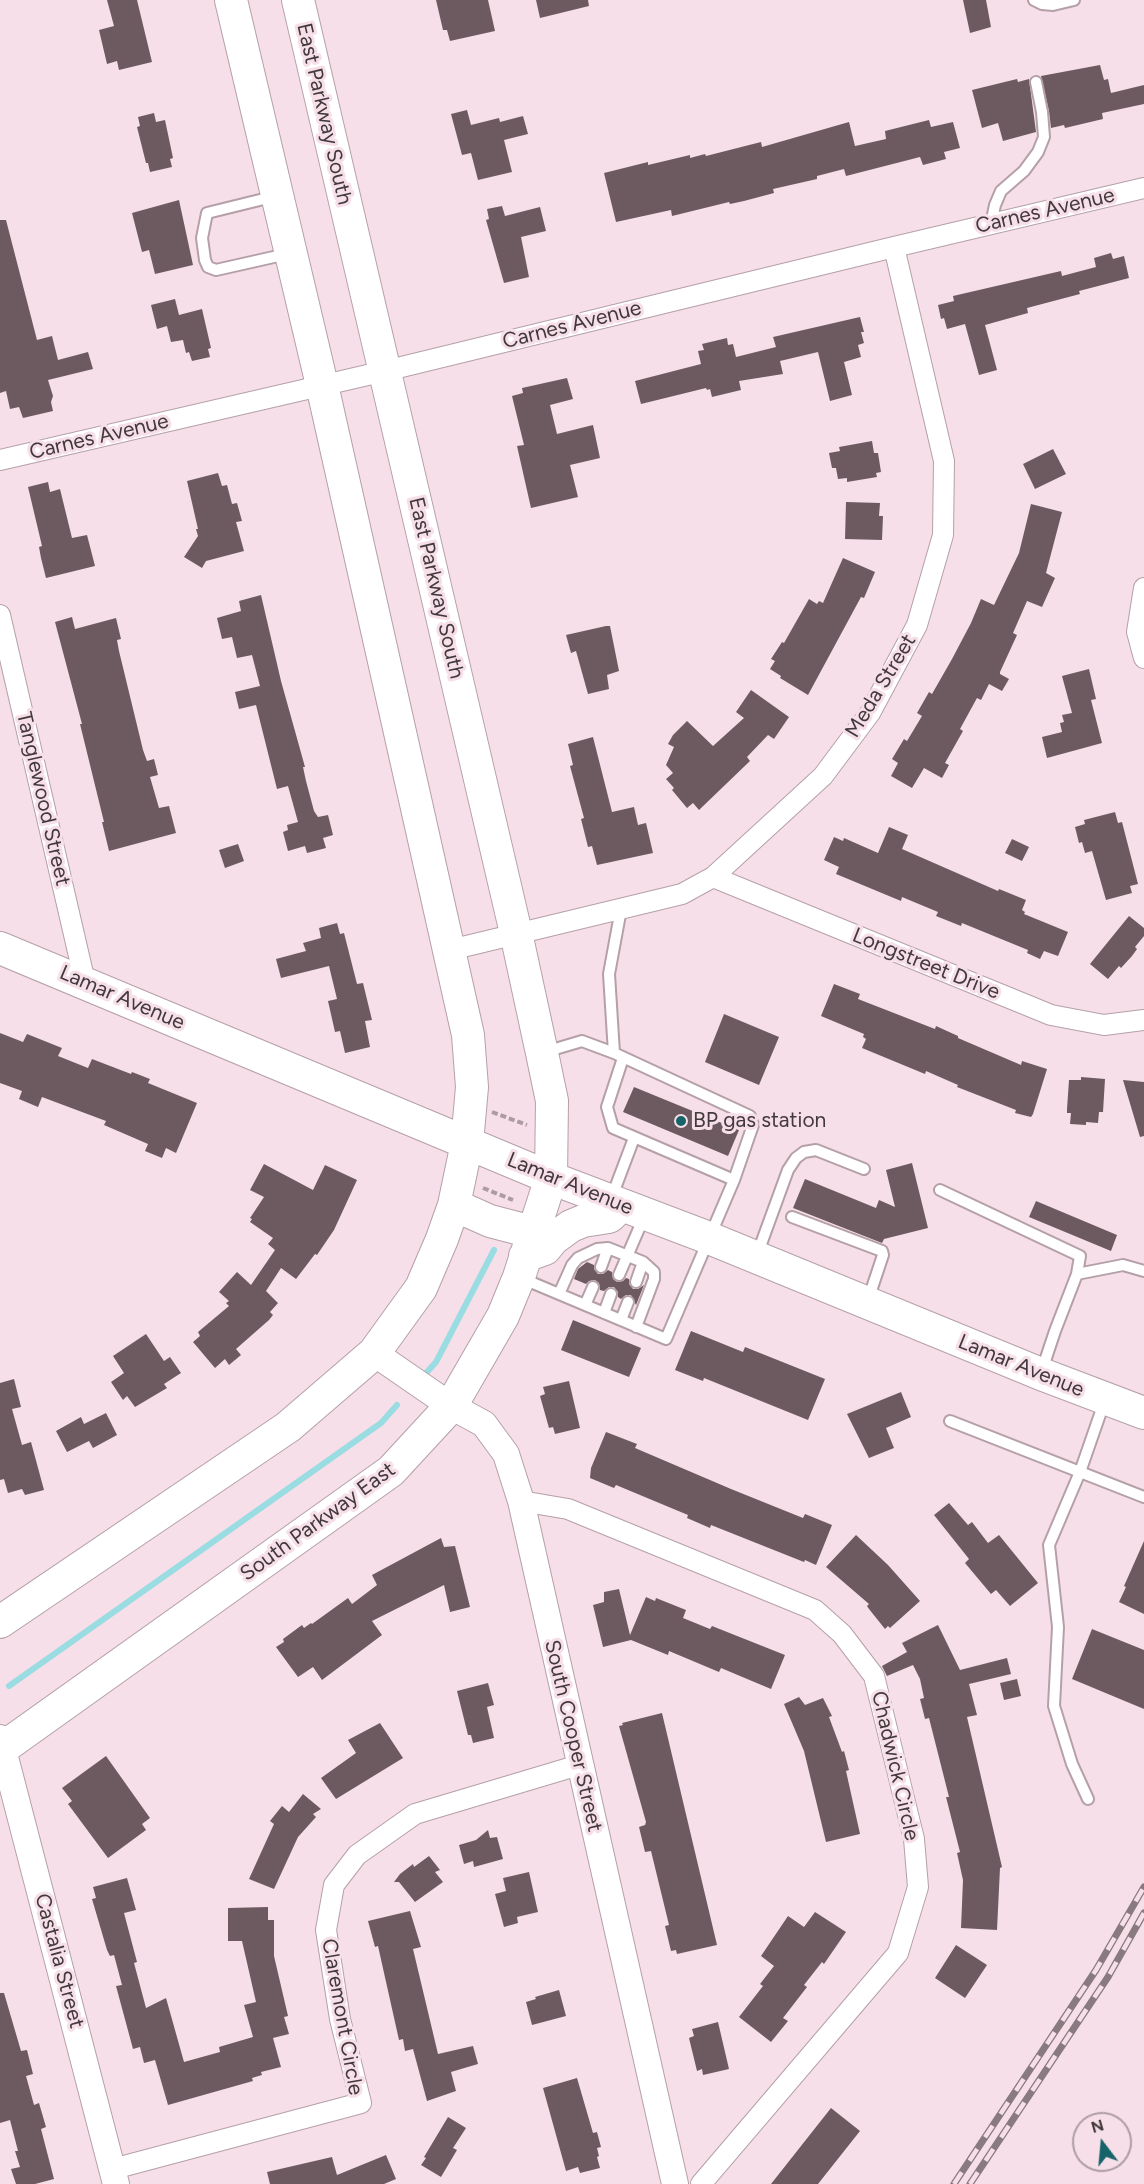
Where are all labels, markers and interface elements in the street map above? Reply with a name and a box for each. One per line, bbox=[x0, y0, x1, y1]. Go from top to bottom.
street label: East Parkway South bbox=[291, 21, 357, 207]
street label: Carnes Avenue bbox=[973, 183, 1117, 239]
street label: Carnes Avenue bbox=[500, 296, 644, 354]
street label: Carnes Avenue bbox=[27, 409, 171, 465]
street label: East Parkway South bbox=[403, 495, 469, 681]
street label: Meda Street bbox=[840, 630, 922, 742]
street label: Tanglewood Street bbox=[11, 710, 75, 888]
street label: Longstreet Drive bbox=[849, 923, 1003, 1005]
street label: Lamar Avenue bbox=[56, 960, 188, 1036]
place label: BP gas station bbox=[693, 1108, 826, 1134]
marker: BP gas station bbox=[674, 1114, 688, 1128]
street label: Lamar Avenue bbox=[503, 1147, 637, 1221]
street label: Lamar Avenue bbox=[954, 1329, 1088, 1403]
street label: South Parkway East bbox=[236, 1457, 400, 1587]
street label: South Cooper Street bbox=[539, 1638, 607, 1834]
street label: Chadwick Circle bbox=[866, 1689, 924, 1843]
street label: Castalia Street bbox=[29, 1891, 89, 2031]
street label: Claremont Circle bbox=[316, 1937, 368, 2097]
north arrow bbox=[1072, 2112, 1132, 2172]
text: N bbox=[1089, 2115, 1106, 2137]

